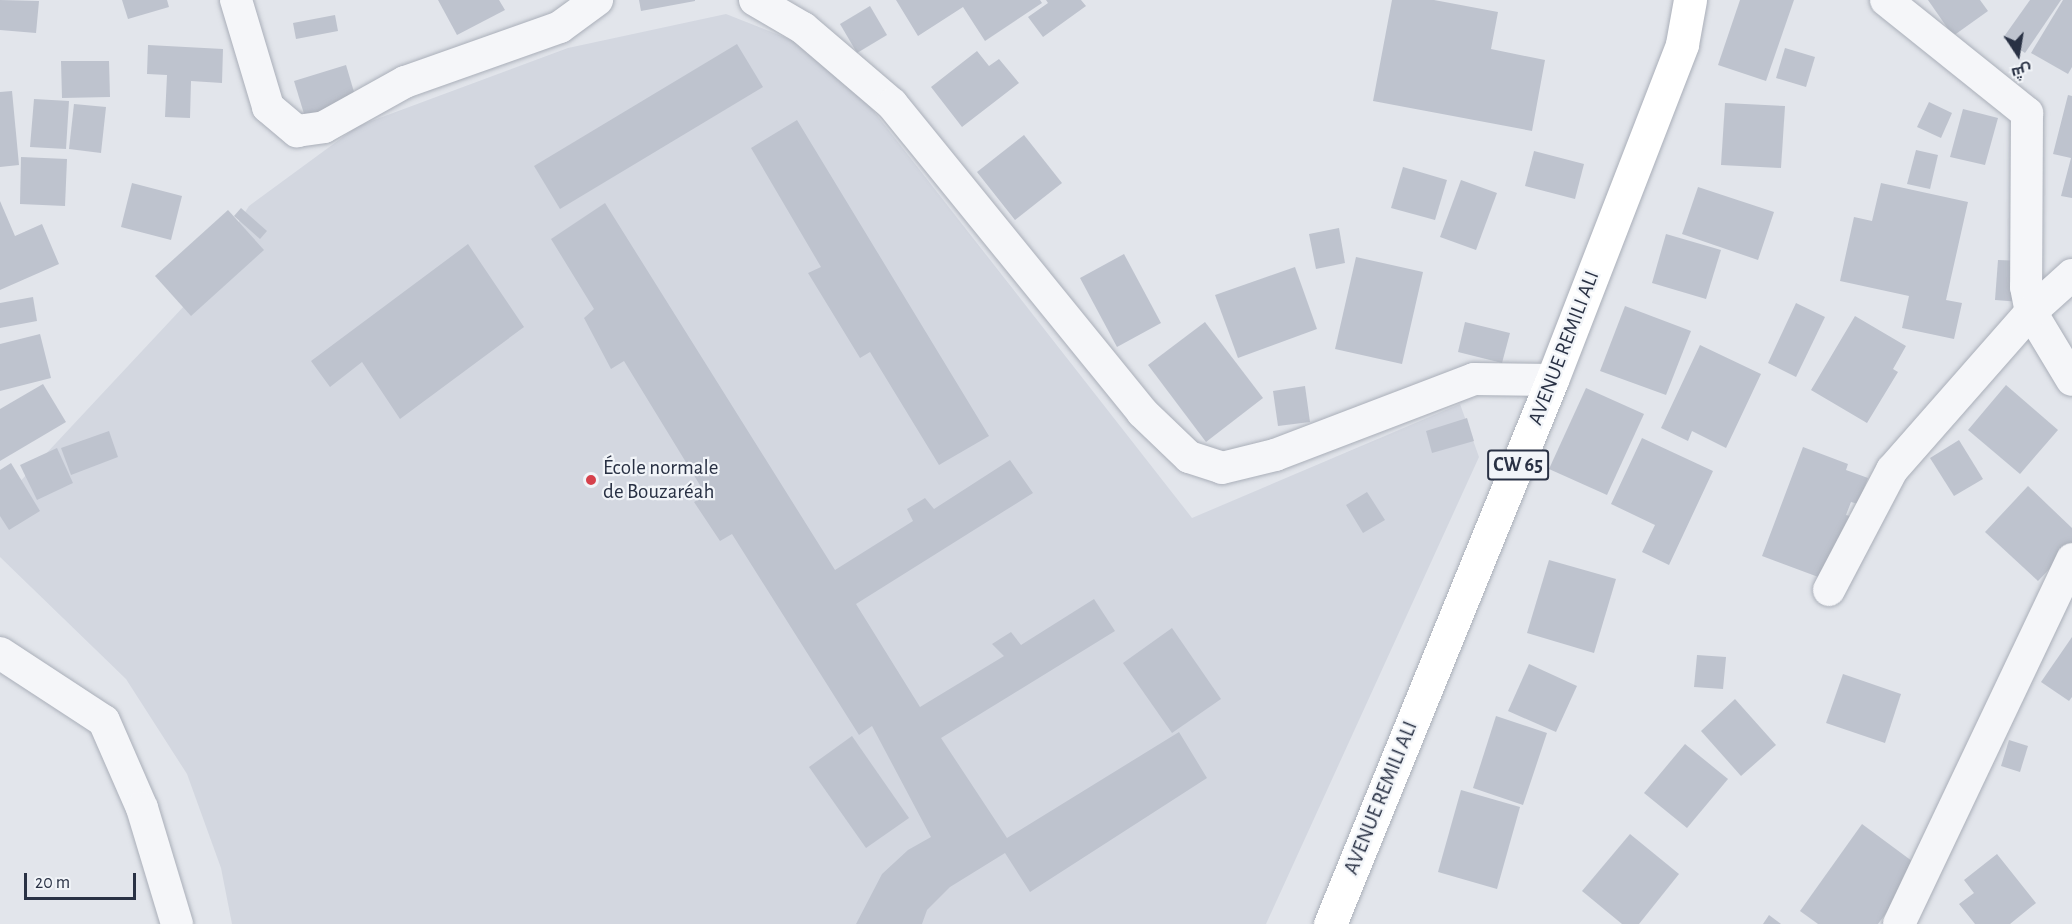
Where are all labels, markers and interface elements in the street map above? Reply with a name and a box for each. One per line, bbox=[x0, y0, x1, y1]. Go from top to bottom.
north arrow bbox=[1988, 24, 2048, 84]
text: ش bbox=[2010, 62, 2033, 82]
street label: AVENUE REMILI ALI bbox=[1523, 267, 1605, 429]
road number: CW 65 bbox=[1486, 448, 1550, 482]
place label: École normale de Bouzaréah bbox=[603, 455, 718, 505]
marker: École normale de Bouzaréah bbox=[584, 473, 598, 487]
street label: AVENUE REMILI ALI bbox=[1339, 718, 1423, 878]
scale bar bbox=[27, 861, 140, 899]
text: 20 m bbox=[35, 874, 70, 892]

